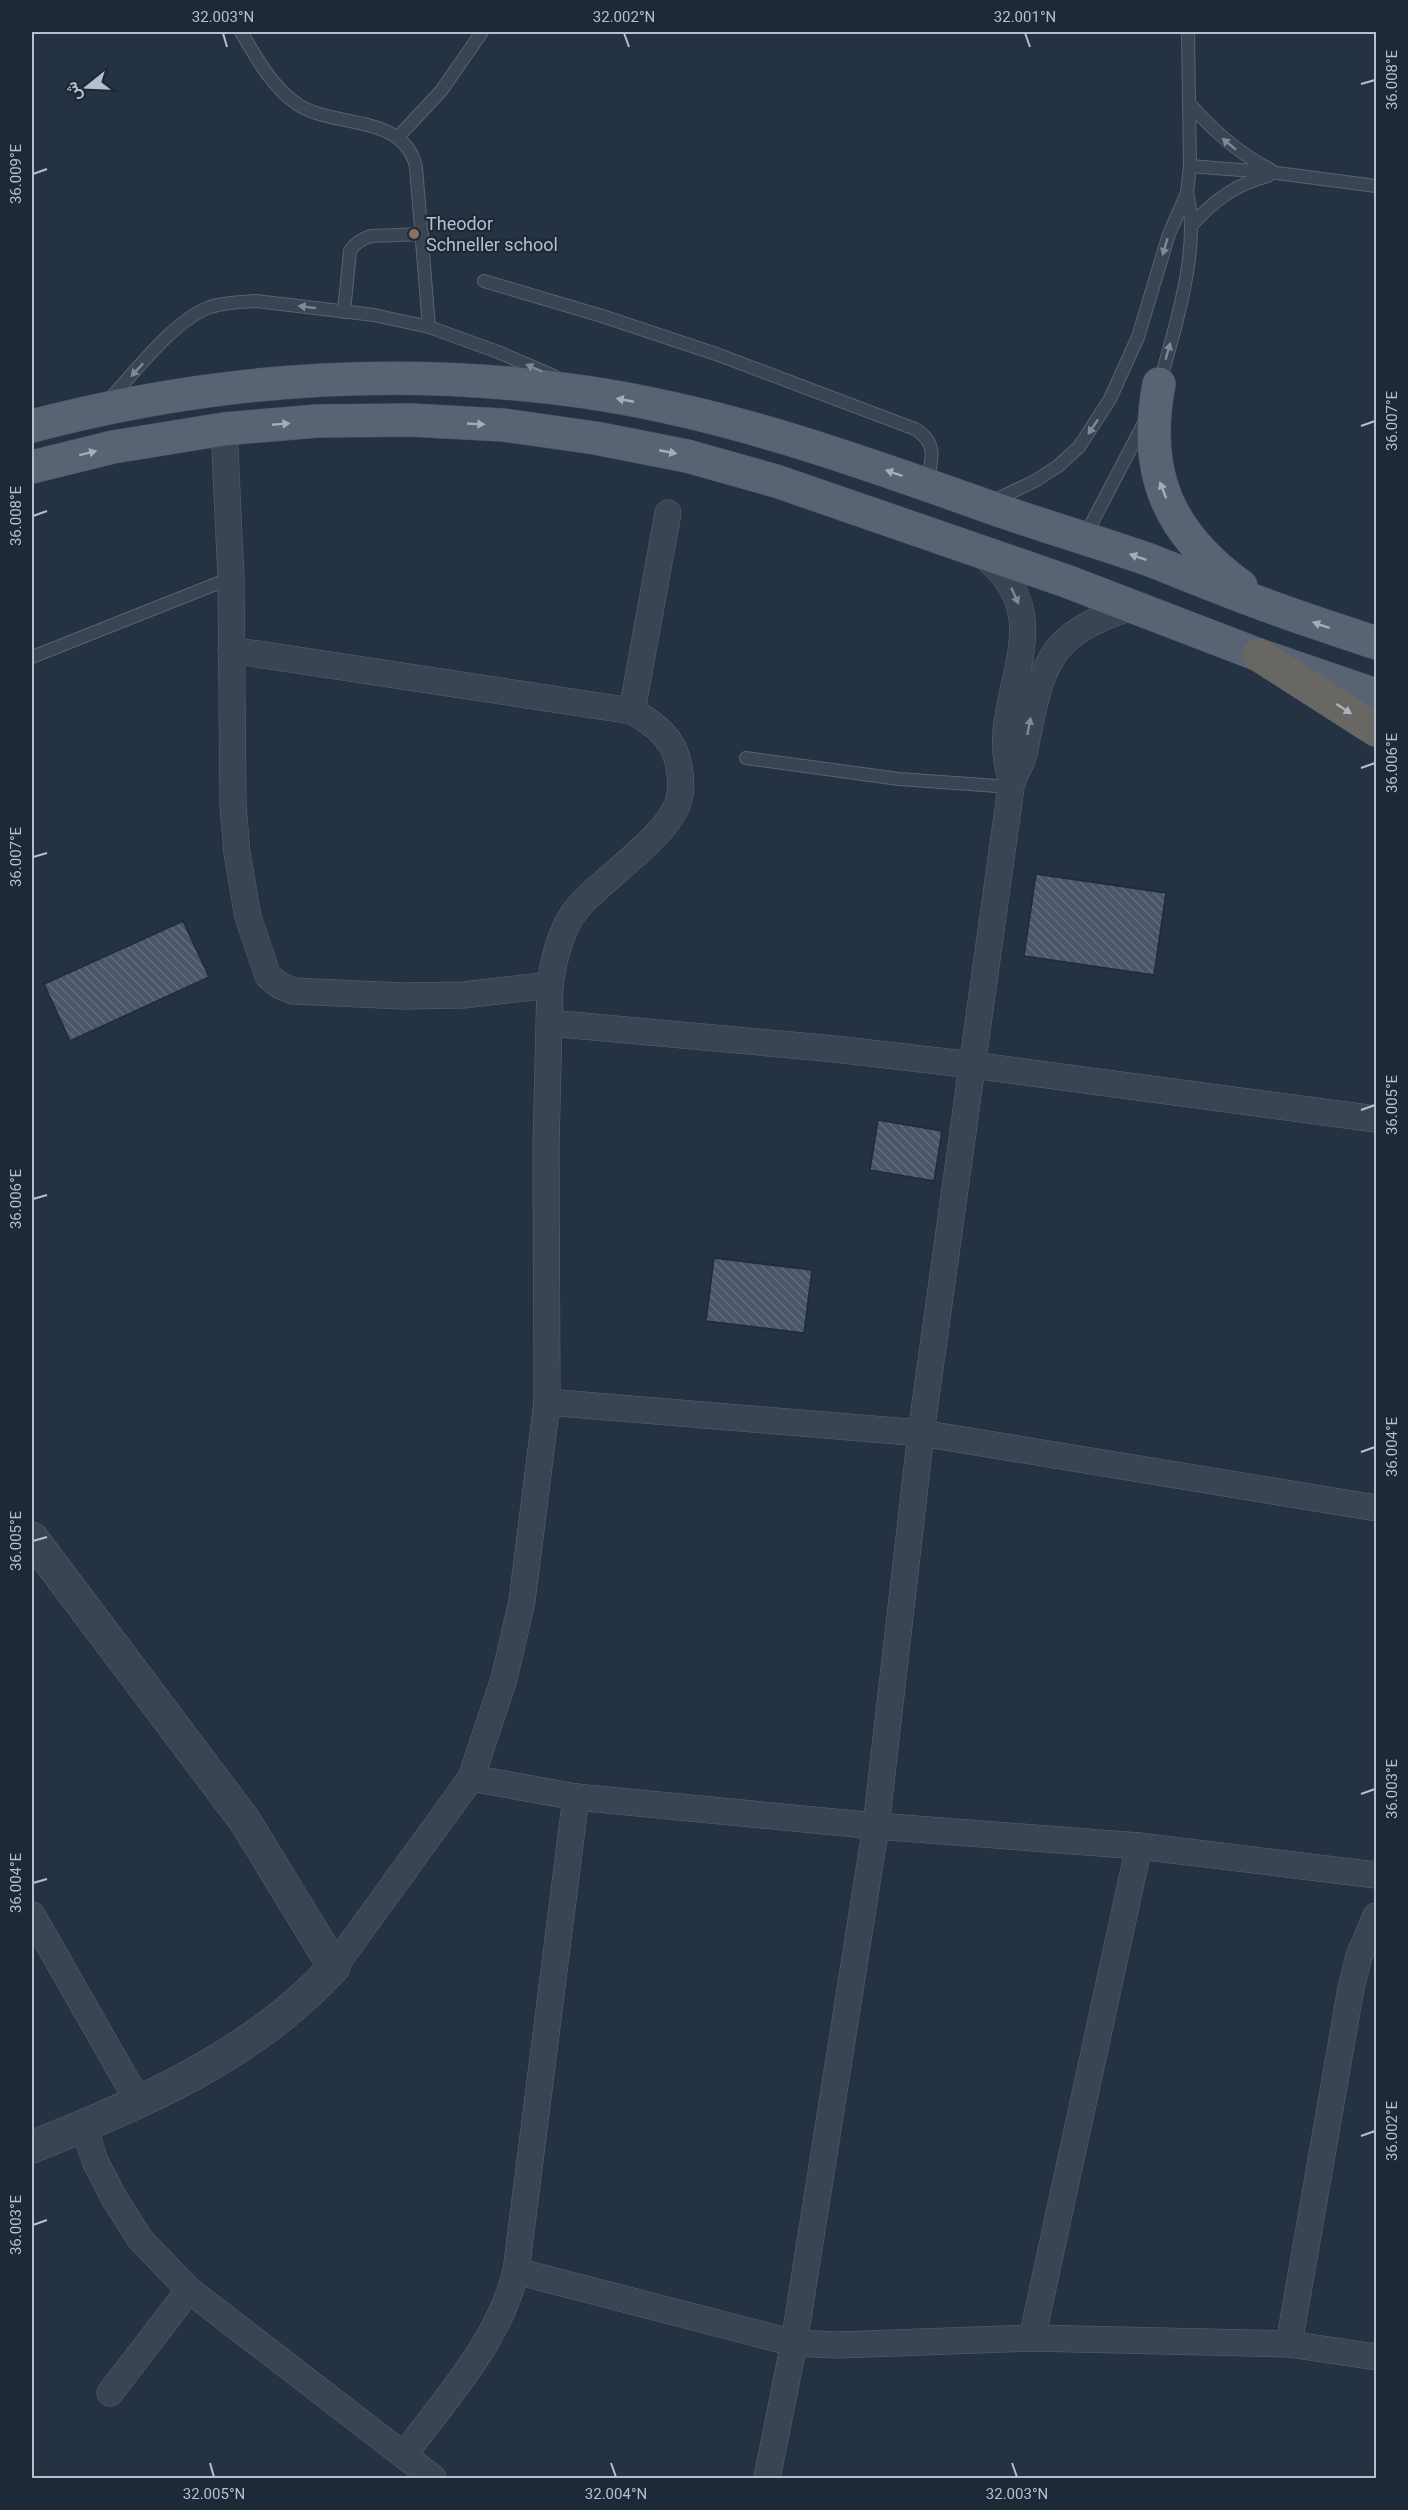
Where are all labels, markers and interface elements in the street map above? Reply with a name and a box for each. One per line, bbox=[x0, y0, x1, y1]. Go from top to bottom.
text: 32.003°N bbox=[192, 8, 254, 26]
text: 32.002°N bbox=[593, 8, 655, 26]
text: 32.001°N bbox=[994, 8, 1056, 26]
text: 36.008°E bbox=[1383, 49, 1401, 110]
north arrow bbox=[57, 57, 117, 117]
text: ش bbox=[61, 79, 85, 104]
one-way arrow bbox=[1221, 137, 1237, 150]
text: 36.009°E bbox=[7, 143, 25, 204]
place label: Theodor Schneller school bbox=[426, 213, 558, 255]
marker: Theodor Schneller school bbox=[407, 227, 421, 241]
one-way arrow bbox=[1160, 238, 1169, 256]
one-way arrow bbox=[297, 303, 316, 312]
one-way arrow bbox=[1164, 342, 1174, 361]
one-way arrow bbox=[131, 362, 144, 377]
one-way arrow bbox=[526, 363, 543, 372]
text: 36.007°E bbox=[1383, 390, 1401, 451]
one-way arrow bbox=[616, 395, 635, 404]
one-way arrow bbox=[271, 419, 290, 429]
one-way arrow bbox=[466, 419, 485, 428]
one-way arrow bbox=[1088, 419, 1099, 435]
one-way arrow bbox=[79, 447, 97, 457]
one-way arrow bbox=[659, 448, 678, 457]
one-way arrow bbox=[885, 468, 903, 477]
one-way arrow bbox=[1157, 481, 1167, 499]
text: 36.008°E bbox=[7, 485, 25, 546]
one-way arrow bbox=[1129, 551, 1147, 561]
one-way arrow bbox=[1010, 588, 1020, 606]
one-way arrow bbox=[1312, 619, 1330, 629]
one-way arrow bbox=[1336, 703, 1352, 714]
one-way arrow bbox=[1024, 716, 1033, 735]
text: 36.006°E bbox=[1383, 732, 1401, 793]
text: 36.007°E bbox=[7, 826, 25, 887]
text: 36.005°E bbox=[1383, 1074, 1401, 1135]
text: 36.006°E bbox=[7, 1168, 25, 1229]
text: 36.004°E bbox=[1383, 1416, 1401, 1477]
text: 36.005°E bbox=[7, 1510, 25, 1571]
text: 36.003°E bbox=[1383, 1758, 1401, 1819]
text: 36.004°E bbox=[7, 1852, 25, 1913]
text: 36.002°E bbox=[1383, 2100, 1401, 2161]
text: 36.003°E bbox=[7, 2194, 25, 2255]
text: 32.005°N bbox=[183, 2485, 245, 2503]
text: 32.004°N bbox=[585, 2485, 647, 2503]
text: 32.003°N bbox=[986, 2485, 1048, 2503]

